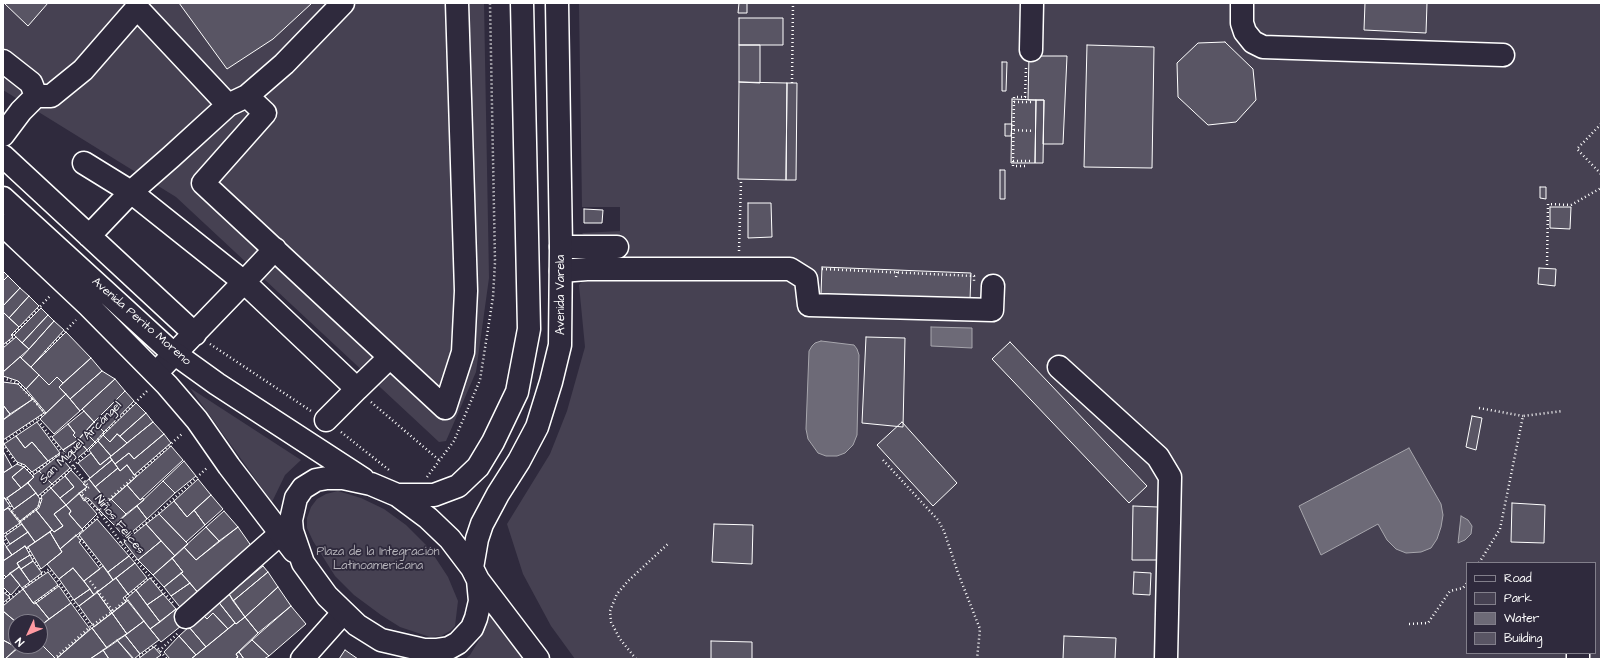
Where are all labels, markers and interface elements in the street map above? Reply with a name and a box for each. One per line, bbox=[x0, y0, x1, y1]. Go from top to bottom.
street label: Avenida Varela bbox=[554, 255, 568, 335]
street label: Avenida Perito Moreno bbox=[88, 275, 194, 369]
street label: San Miguel Arcángel bbox=[37, 399, 125, 487]
street label: Niños Felices bbox=[91, 493, 147, 557]
park label: Plaza de la Integración Latinoamericana bbox=[317, 545, 439, 573]
legend bbox=[1466, 562, 1596, 654]
text: Road bbox=[1504, 570, 1532, 587]
text: Park bbox=[1504, 590, 1532, 607]
text: Water bbox=[1504, 610, 1539, 627]
north arrow bbox=[8, 614, 48, 654]
text: Building bbox=[1504, 630, 1542, 647]
text: N bbox=[12, 634, 28, 650]

